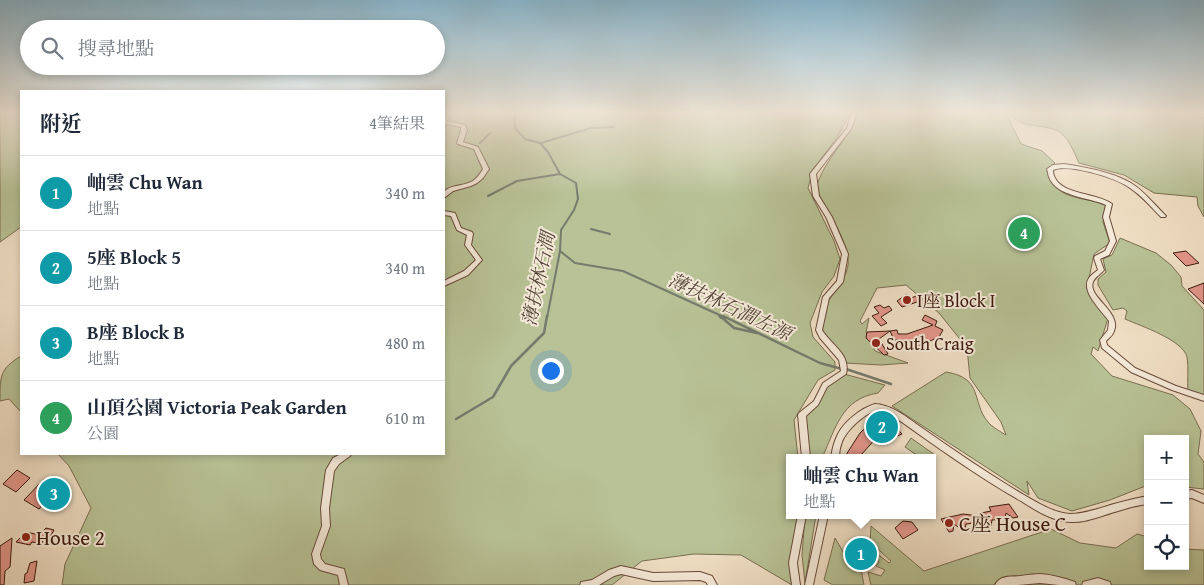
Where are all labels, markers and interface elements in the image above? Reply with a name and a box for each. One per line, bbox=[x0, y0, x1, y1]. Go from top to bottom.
search box bbox=[20, 20, 445, 75]
icon: search bbox=[38, 34, 66, 62]
text: 搜尋地點 bbox=[78, 34, 154, 62]
text: 附近 bbox=[40, 108, 82, 139]
text: 4筆結果 bbox=[369, 111, 425, 135]
text: 岫雲 Chu Wan bbox=[87, 168, 203, 196]
text: 1 bbox=[52, 181, 60, 205]
text: 340 m bbox=[385, 181, 425, 205]
text: 地點 bbox=[87, 196, 119, 220]
pin: 4 bbox=[1008, 214, 1040, 252]
water label: 薄扶林石澗 bbox=[514, 227, 562, 328]
text: 5座 Block 5 bbox=[87, 243, 181, 271]
text: 2 bbox=[52, 256, 60, 280]
text: 340 m bbox=[385, 256, 425, 280]
water label: 薄扶林石澗左源 bbox=[664, 265, 799, 348]
text: 地點 bbox=[87, 271, 119, 295]
place label: I座 Block I bbox=[917, 287, 995, 314]
marker: I座 Block I bbox=[901, 294, 913, 306]
text: B座 Block B bbox=[87, 318, 185, 346]
place label: South Craig bbox=[886, 330, 974, 357]
text: 3 bbox=[52, 331, 60, 355]
text: 480 m bbox=[385, 331, 425, 355]
marker: South Craig bbox=[870, 337, 882, 349]
text: 地點 bbox=[87, 346, 119, 370]
your location bbox=[538, 358, 564, 384]
text: 山頂公園 Victoria Peak Garden bbox=[87, 393, 347, 421]
text: 4 bbox=[52, 406, 60, 430]
text: 610 m bbox=[385, 406, 425, 430]
pin: 2 bbox=[866, 408, 898, 446]
text: 公園 bbox=[87, 421, 119, 445]
map controls bbox=[1144, 435, 1189, 570]
button: + bbox=[1144, 435, 1189, 480]
popup bbox=[786, 454, 936, 519]
text: 岫雲 Chu Wan bbox=[803, 461, 919, 489]
pin: 3 bbox=[38, 475, 70, 513]
button: − bbox=[1144, 480, 1189, 525]
text: 地點 bbox=[803, 489, 835, 513]
place label: C座 House C bbox=[959, 508, 1066, 539]
marker: C座 House C bbox=[943, 517, 955, 529]
place label: House 2 bbox=[36, 522, 105, 553]
button: locate bbox=[1144, 525, 1189, 570]
marker: House 2 bbox=[20, 531, 32, 543]
pin: 1 bbox=[845, 535, 877, 573]

